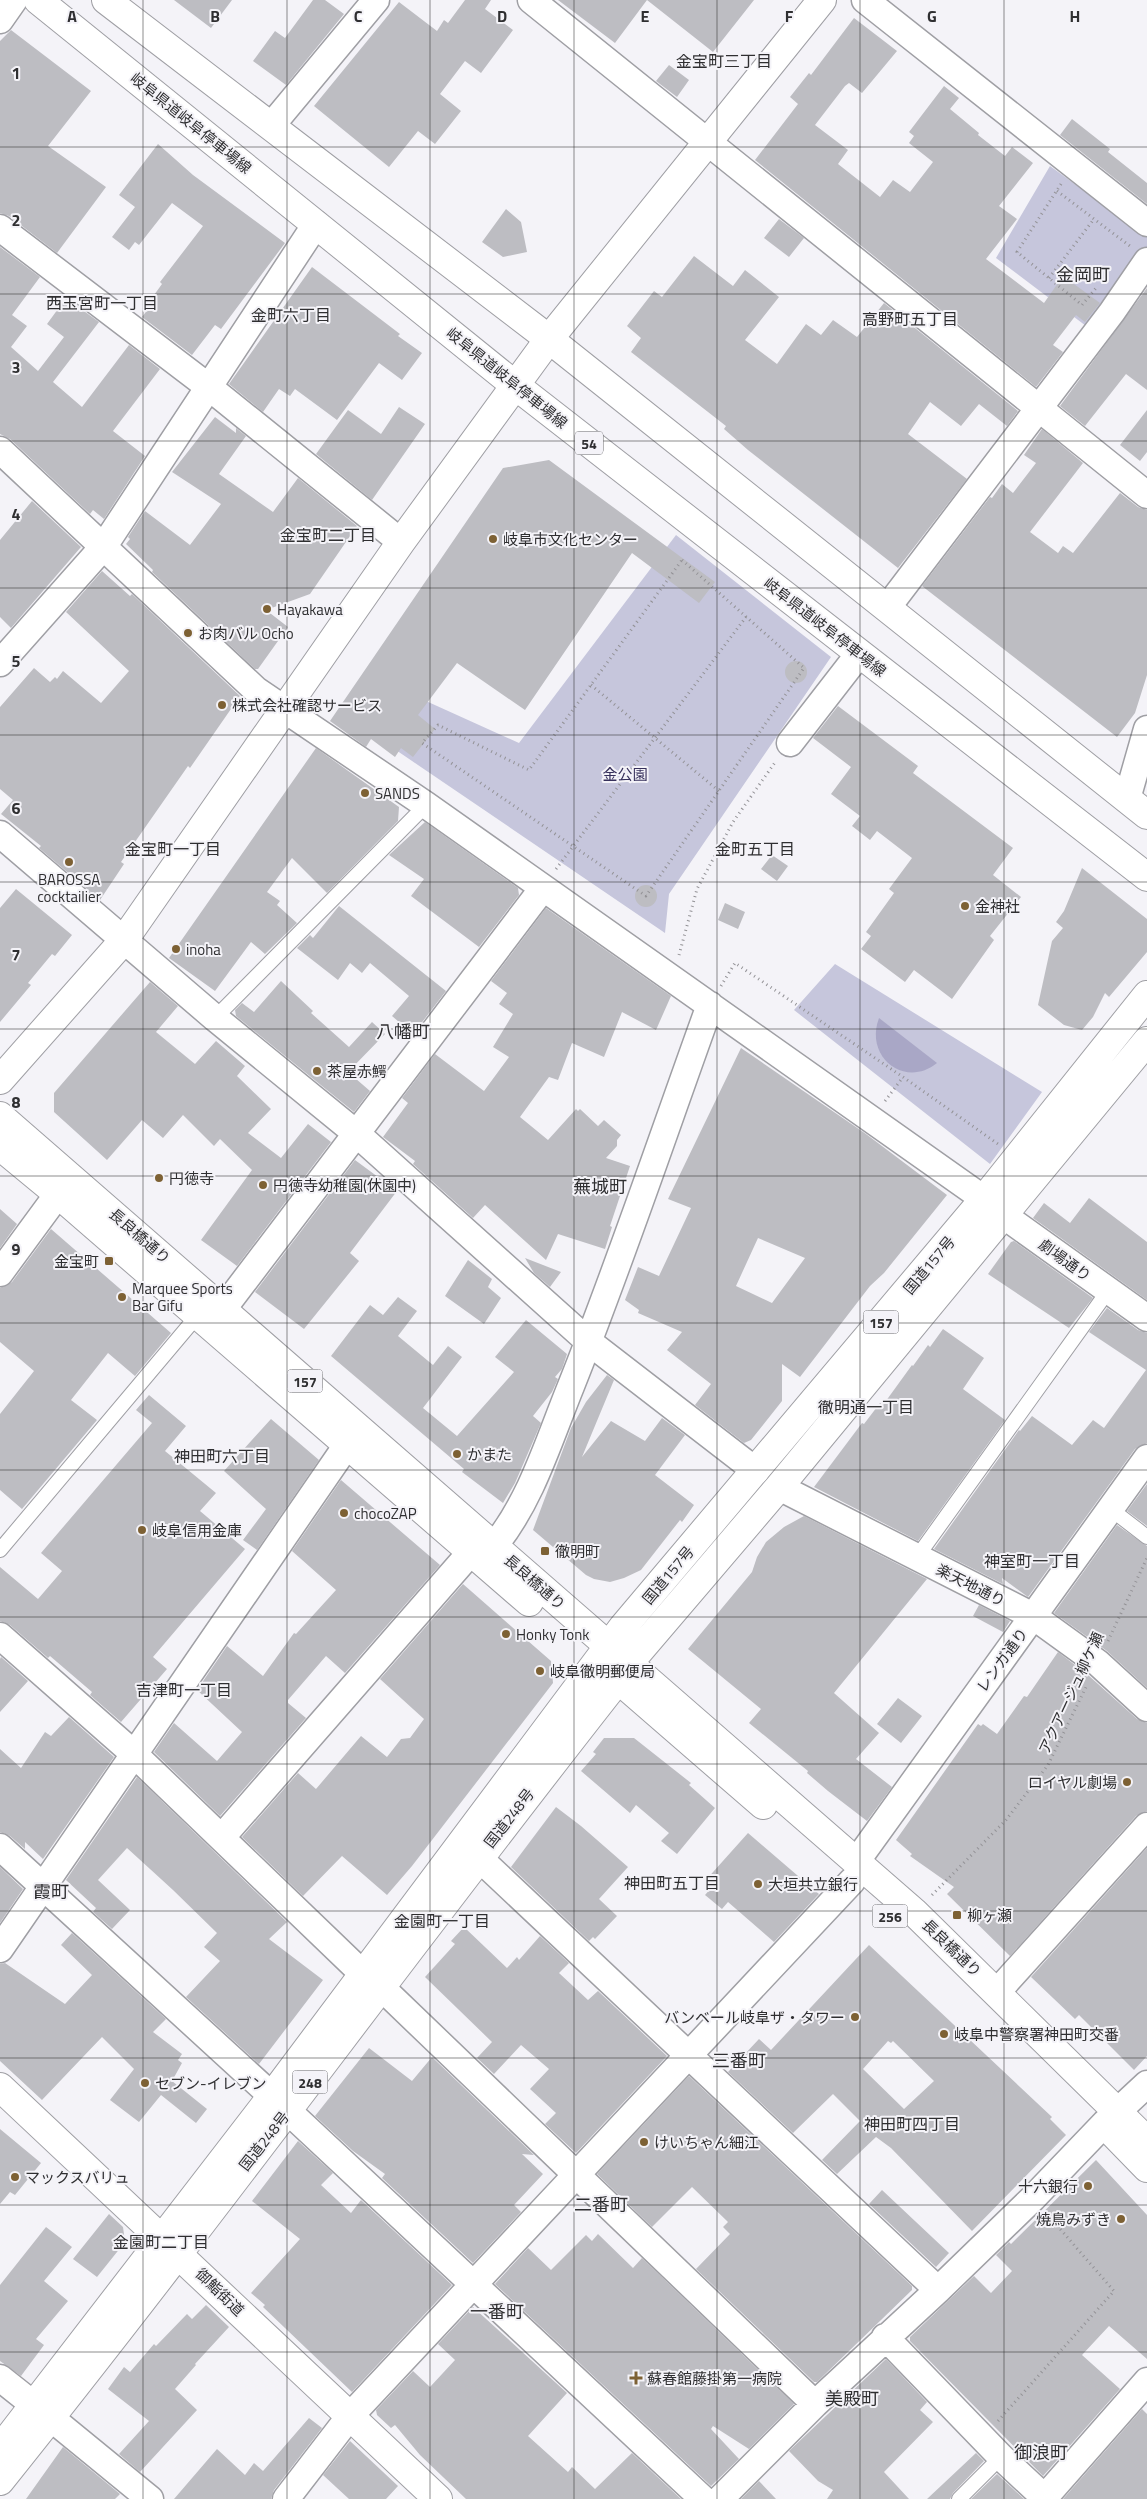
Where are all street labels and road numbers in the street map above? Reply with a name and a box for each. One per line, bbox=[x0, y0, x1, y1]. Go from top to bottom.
street label: 岐阜県道岐阜停車場線 bbox=[125, 67, 257, 179]
street label: 岐阜県道岐阜停車場線 bbox=[441, 322, 573, 434]
road number: 54 bbox=[575, 432, 603, 454]
street label: 岐阜県道岐阜停車場線 bbox=[759, 572, 891, 682]
street label: 長良橋通り bbox=[104, 1203, 176, 1269]
street label: 国道157号 bbox=[898, 1231, 960, 1299]
street label: 劇場通り bbox=[1034, 1233, 1096, 1287]
road number: 157 bbox=[864, 1310, 898, 1334]
road number: 157 bbox=[288, 1370, 322, 1392]
street label: 国道157号 bbox=[637, 1541, 699, 1609]
street label: 長良橋通り bbox=[499, 1549, 571, 1615]
street label: 楽天地通り bbox=[932, 1558, 1010, 1612]
street label: レンガ通り bbox=[971, 1623, 1033, 1697]
street label: アクアージュ柳ケ瀬 bbox=[1033, 1628, 1109, 1758]
street label: 国道248号 bbox=[478, 1783, 540, 1853]
road number: 256 bbox=[872, 1904, 908, 1928]
street label: 長良橋通り bbox=[917, 1914, 987, 1982]
road number: 248 bbox=[292, 2070, 328, 2094]
street label: 国道248号 bbox=[233, 2106, 295, 2176]
street label: 御鮨街道 bbox=[190, 2263, 250, 2321]

